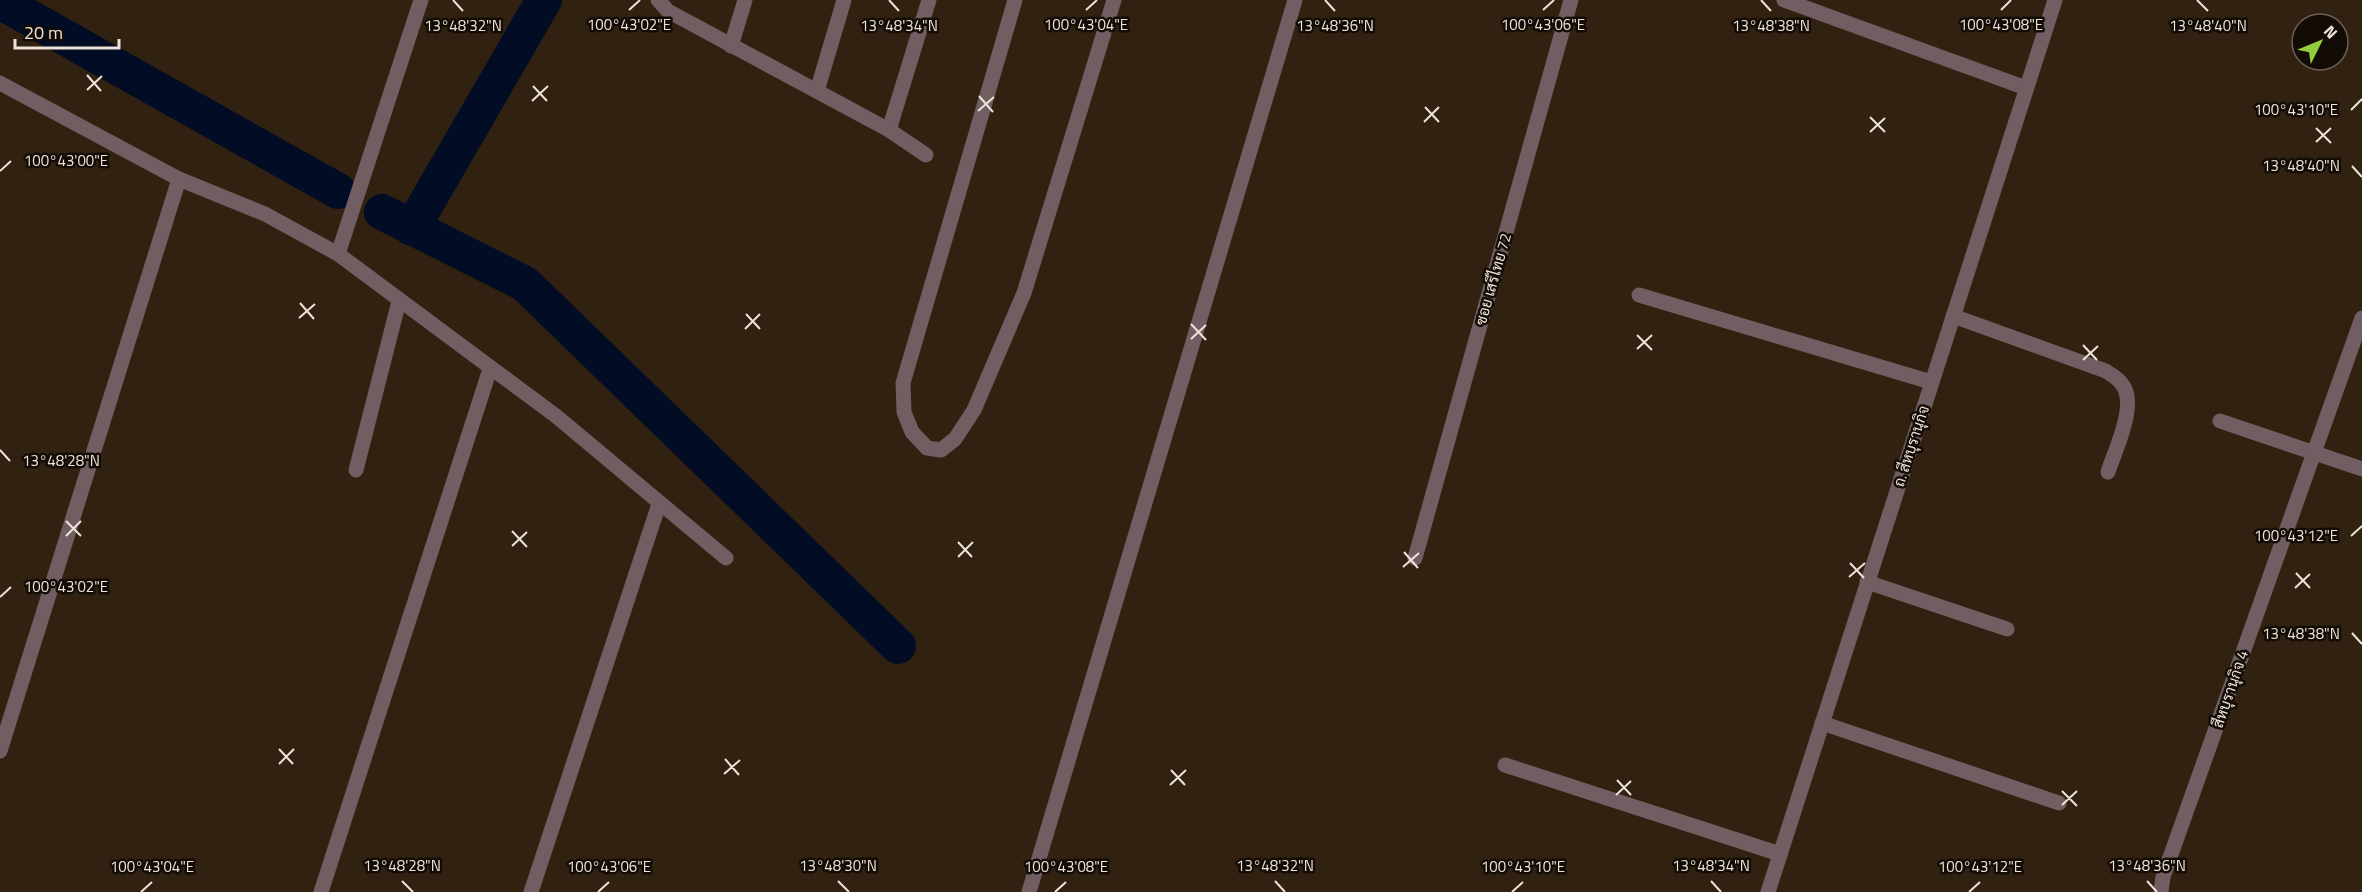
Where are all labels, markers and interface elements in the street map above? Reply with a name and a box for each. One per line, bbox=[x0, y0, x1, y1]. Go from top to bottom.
scale bar bbox=[15, 12, 118, 50]
north arrow bbox=[2290, 12, 2350, 72]
text: 100°43'02"E bbox=[587, 13, 671, 36]
text: 100°43'04"E bbox=[1044, 13, 1128, 36]
text: 100°43'06"E bbox=[1501, 13, 1585, 36]
text: 100°43'08"E bbox=[1959, 13, 2043, 36]
text: 13°48'32"N bbox=[424, 14, 502, 37]
text: 13°48'34"N bbox=[860, 14, 938, 37]
text: 13°48'36"N bbox=[1296, 14, 1374, 37]
text: 13°48'38"N bbox=[1732, 14, 1810, 37]
text: 13°48'40"N bbox=[2169, 14, 2247, 37]
text: 20 m bbox=[24, 19, 63, 46]
text: N bbox=[2318, 20, 2344, 44]
text: 100°43'10"E bbox=[2254, 98, 2338, 121]
text: 100°43'00"E bbox=[24, 149, 108, 172]
text: 13°48'40"N bbox=[2262, 154, 2340, 177]
street label: ซอย เสรีไทย 72 bbox=[1469, 230, 1517, 328]
street label: ถ. สีหบุรานุกิจ bbox=[1887, 402, 1935, 490]
text: 13°48'28"N bbox=[22, 449, 100, 472]
text: 100°43'12"E bbox=[2254, 524, 2338, 547]
text: 100°43'02"E bbox=[24, 575, 108, 598]
text: 13°48'38"N bbox=[2262, 622, 2340, 645]
street label: สีหบุรานุกิจ 4 bbox=[2206, 647, 2254, 731]
text: 13°48'28"N bbox=[363, 854, 441, 877]
text: 13°48'30"N bbox=[799, 854, 877, 877]
text: 13°48'32"N bbox=[1236, 854, 1314, 877]
text: 13°48'34"N bbox=[1672, 854, 1750, 877]
text: 13°48'36"N bbox=[2108, 854, 2186, 877]
text: 100°43'04"E bbox=[110, 855, 194, 878]
text: 100°43'06"E bbox=[567, 855, 651, 878]
text: 100°43'08"E bbox=[1024, 855, 1108, 878]
text: 100°43'10"E bbox=[1481, 855, 1565, 878]
text: 100°43'12"E bbox=[1938, 855, 2022, 878]

